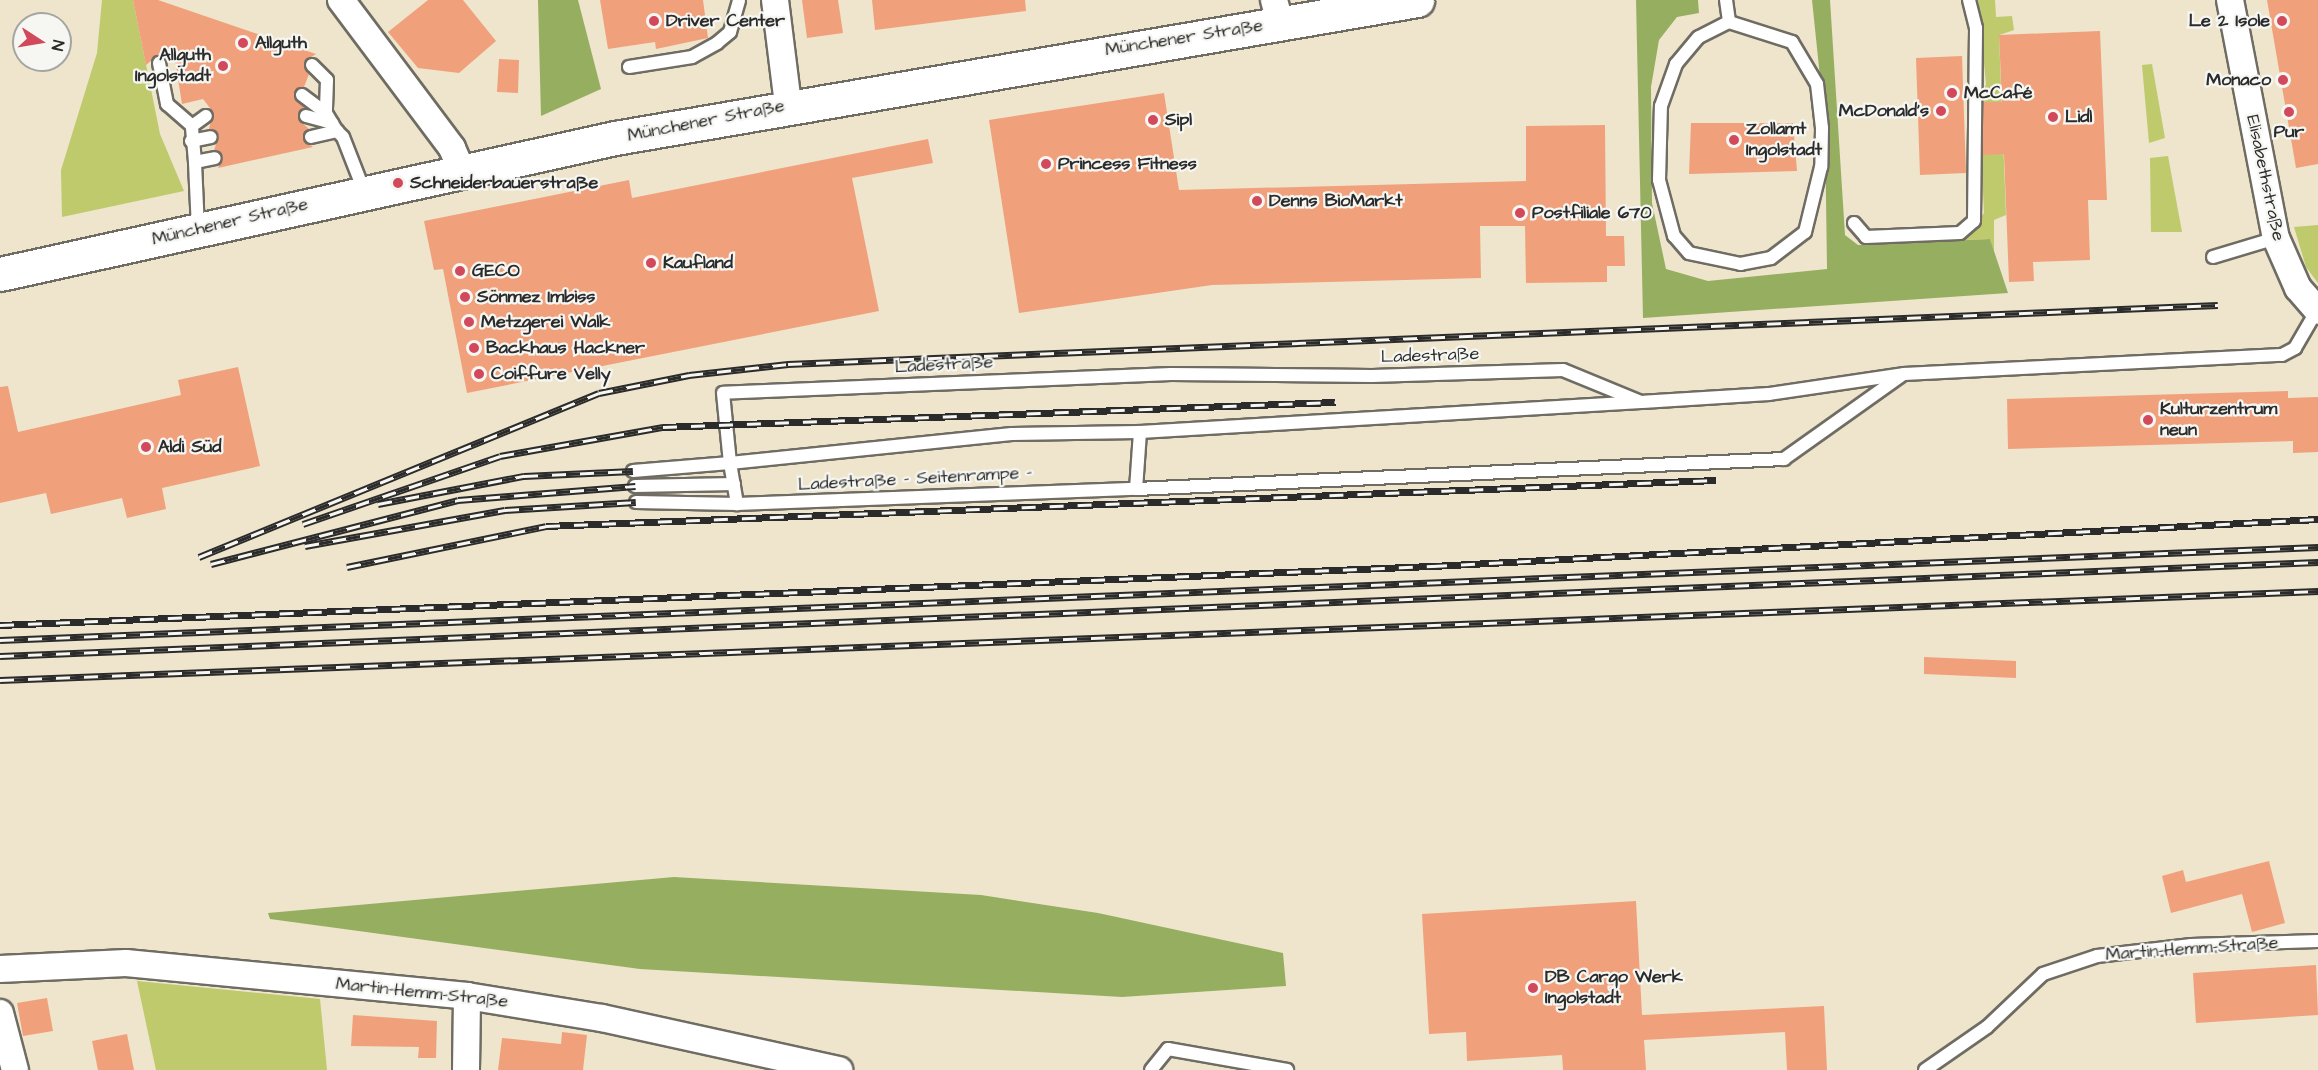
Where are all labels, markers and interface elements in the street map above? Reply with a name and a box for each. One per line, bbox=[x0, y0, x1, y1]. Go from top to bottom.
place label: Driver Center bbox=[666, 10, 785, 32]
place label: Le 2 Isole bbox=[2189, 10, 2270, 32]
north arrow bbox=[12, 12, 72, 72]
marker: Driver Center bbox=[647, 14, 661, 28]
marker: Le 2 Isole bbox=[2275, 14, 2289, 28]
street label: Münchener Straße bbox=[1104, 15, 1264, 61]
place label: Allguth bbox=[255, 32, 307, 54]
marker: Allguth bbox=[236, 36, 250, 50]
text: N bbox=[46, 38, 69, 53]
place label: Allguth Ingolstadt bbox=[135, 45, 211, 88]
marker: Allguth Ingolstadt bbox=[216, 59, 230, 73]
place label: Monaco bbox=[2206, 69, 2271, 91]
marker: Monaco bbox=[2276, 73, 2290, 87]
place label: McCafé bbox=[1964, 82, 2033, 104]
marker: McCafé bbox=[1945, 86, 1959, 100]
street label: Münchener Straße bbox=[626, 95, 786, 147]
place label: McDonald's bbox=[1839, 100, 1929, 122]
marker: McDonald's bbox=[1934, 104, 1948, 118]
marker: Pur bbox=[2282, 105, 2296, 119]
place label: Lidl bbox=[2065, 106, 2092, 128]
place label: Sipl bbox=[1165, 109, 1192, 131]
marker: Lidl bbox=[2046, 110, 2060, 124]
marker: Sipl bbox=[1146, 113, 1160, 127]
street label: Elisabethstraße bbox=[2241, 113, 2289, 243]
place label: Zollamt Ingolstadt bbox=[1746, 119, 1822, 162]
place label: Pur bbox=[2274, 121, 2304, 143]
marker: Zollamt Ingolstadt bbox=[1727, 133, 1741, 147]
place label: Princess Fitness bbox=[1058, 153, 1197, 175]
marker: Princess Fitness bbox=[1039, 157, 1053, 171]
place label: Schneiderbauerstraße bbox=[410, 172, 598, 194]
marker: Schneiderbauerstraße bbox=[391, 176, 405, 190]
place label: Denns BioMarkt bbox=[1269, 190, 1403, 212]
street label: Münchener Straße bbox=[150, 194, 310, 250]
marker: Denns BioMarkt bbox=[1250, 194, 1264, 208]
place label: Postfiliale 670 bbox=[1532, 202, 1652, 224]
marker: Postfiliale 670 bbox=[1513, 206, 1527, 220]
place label: Kaufland bbox=[663, 252, 733, 274]
marker: Kaufland bbox=[644, 256, 658, 270]
place label: GECO bbox=[472, 260, 520, 282]
marker: GECO bbox=[453, 264, 467, 278]
place label: Sönmez Imbiss bbox=[477, 286, 595, 308]
marker: Sönmez Imbiss bbox=[458, 290, 472, 304]
place label: Metzgerei Walk bbox=[481, 311, 610, 333]
marker: Metzgerei Walk bbox=[462, 315, 476, 329]
place label: Backhaus Hackner bbox=[486, 337, 645, 359]
marker: Backhaus Hackner bbox=[467, 341, 481, 355]
street label: Ladestraße bbox=[1380, 343, 1480, 369]
street label: Ladestraße bbox=[894, 352, 994, 378]
place label: Coiffure Velly bbox=[491, 363, 611, 385]
marker: Coiffure Velly bbox=[472, 367, 486, 381]
place label: Kulturzentrum neun bbox=[2160, 399, 2277, 442]
marker: Kulturzentrum neun bbox=[2141, 413, 2155, 427]
place label: Aldi Süd bbox=[158, 436, 221, 458]
marker: Aldi Süd bbox=[139, 440, 153, 454]
street label: Ladestraße - Seitenrampe - bbox=[797, 462, 1033, 496]
street label: Martin-Hemm-Straße bbox=[2105, 932, 2279, 966]
place label: DB Cargo Werk Ingolstadt bbox=[1545, 967, 1683, 1010]
street label: Martin-Hemm-Straße bbox=[335, 973, 509, 1013]
marker: DB Cargo Werk Ingolstadt bbox=[1526, 981, 1540, 995]

